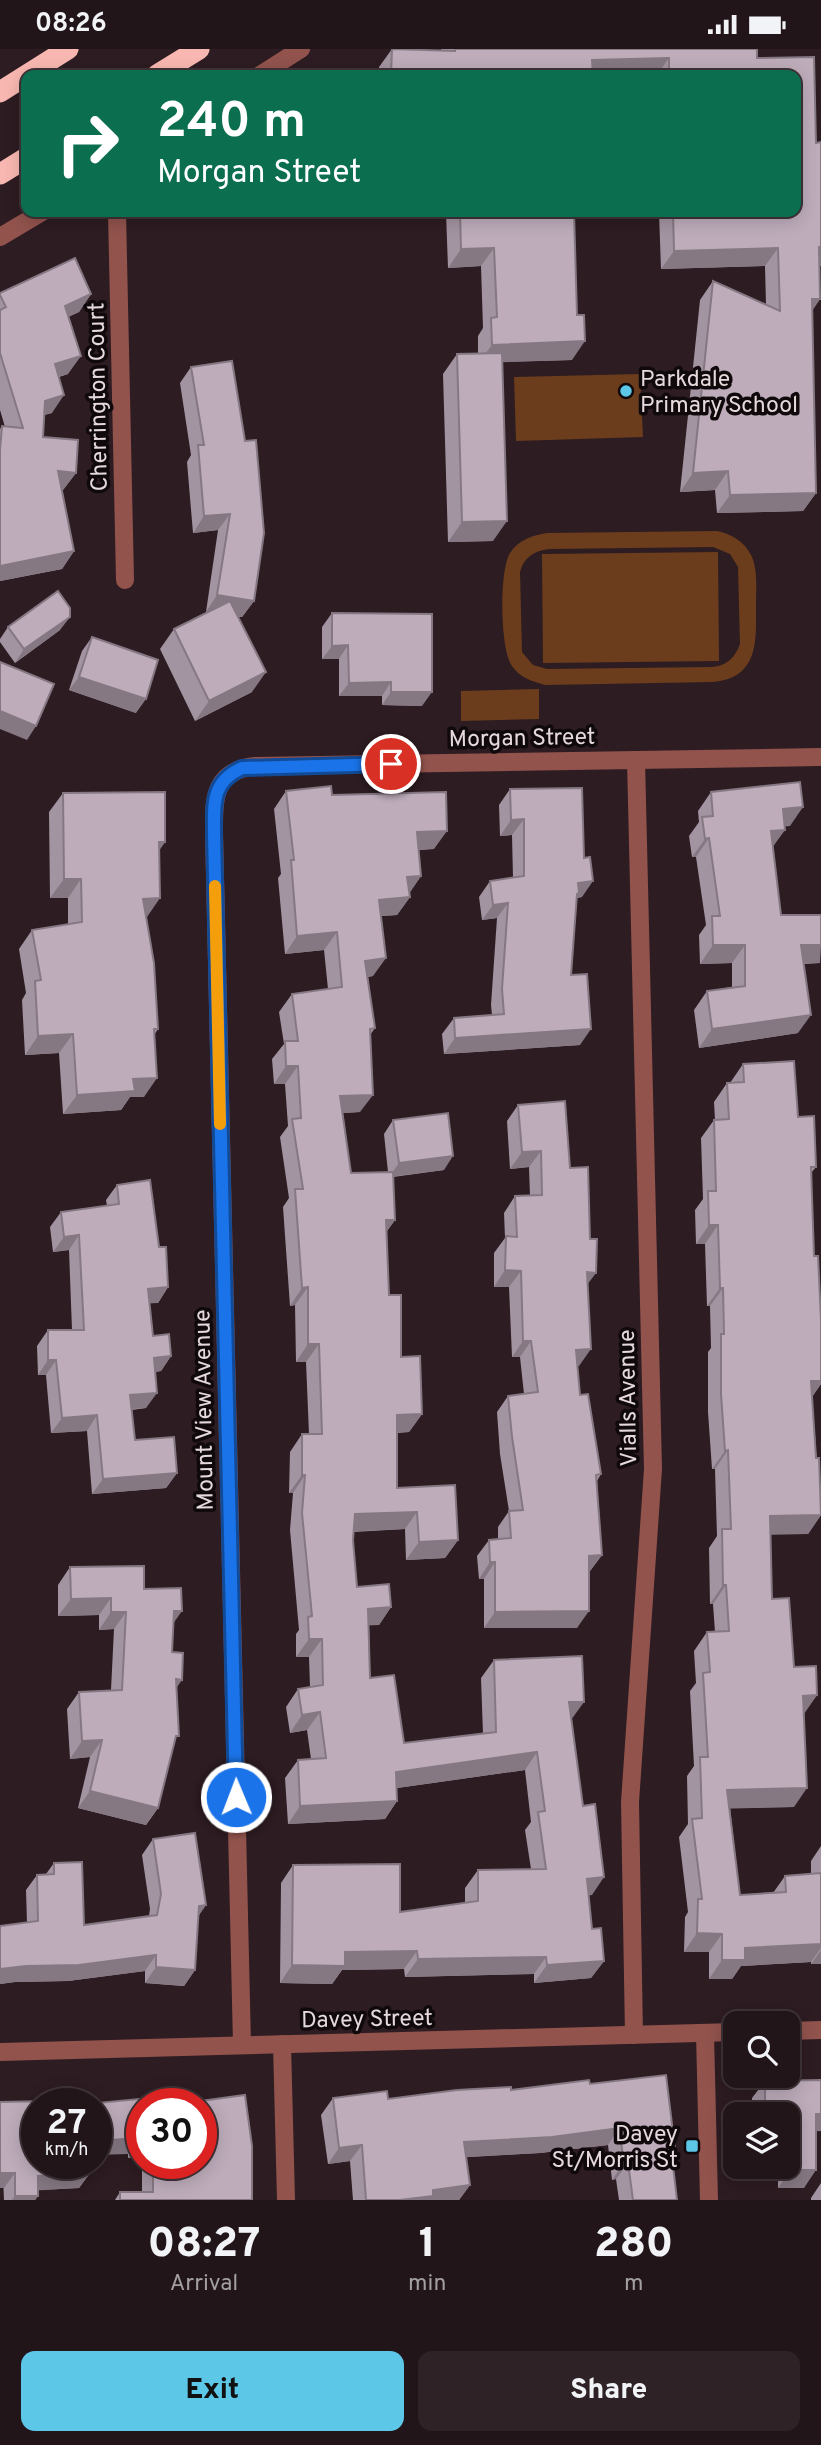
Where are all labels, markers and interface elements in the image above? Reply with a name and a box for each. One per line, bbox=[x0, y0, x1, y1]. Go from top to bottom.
text: 08:26 bbox=[35, 8, 107, 41]
text: 240 m bbox=[157, 93, 306, 155]
icon: right bbox=[42, 98, 133, 189]
text: Morgan Street bbox=[157, 154, 361, 194]
street label: Cherrington Court bbox=[83, 302, 116, 492]
place label: Parkdale Primary School bbox=[640, 366, 798, 421]
marker: Parkdale Primary School bbox=[618, 383, 634, 399]
street label: Morgan Street bbox=[448, 724, 596, 755]
pin bbox=[361, 734, 421, 794]
icon: arrive bbox=[372, 745, 410, 783]
street label: Mount View Avenue bbox=[189, 1309, 222, 1511]
street label: Vialls Avenue bbox=[614, 1329, 645, 1467]
position arrow bbox=[199, 1760, 273, 1834]
street label: Davey Street bbox=[301, 2005, 433, 2036]
map controls bbox=[723, 2011, 800, 2179]
button: search bbox=[723, 2011, 800, 2088]
speed limit sign: 30 bbox=[126, 2088, 217, 2179]
text: 27 bbox=[47, 2102, 86, 2146]
button: layers bbox=[723, 2102, 800, 2179]
place label: Davey St/Morris St bbox=[551, 2121, 678, 2176]
marker: Davey St/Morris St bbox=[684, 2138, 700, 2154]
text: km/h bbox=[45, 2139, 88, 2162]
text: 08:27 bbox=[148, 2219, 261, 2272]
text: 1 bbox=[419, 2219, 436, 2272]
text: 280 bbox=[594, 2219, 673, 2272]
text: Arrival bbox=[170, 2270, 238, 2299]
text: min bbox=[408, 2270, 446, 2299]
text: m bbox=[624, 2270, 643, 2299]
button: Exit bbox=[21, 2351, 404, 2431]
button: Share bbox=[418, 2351, 800, 2431]

